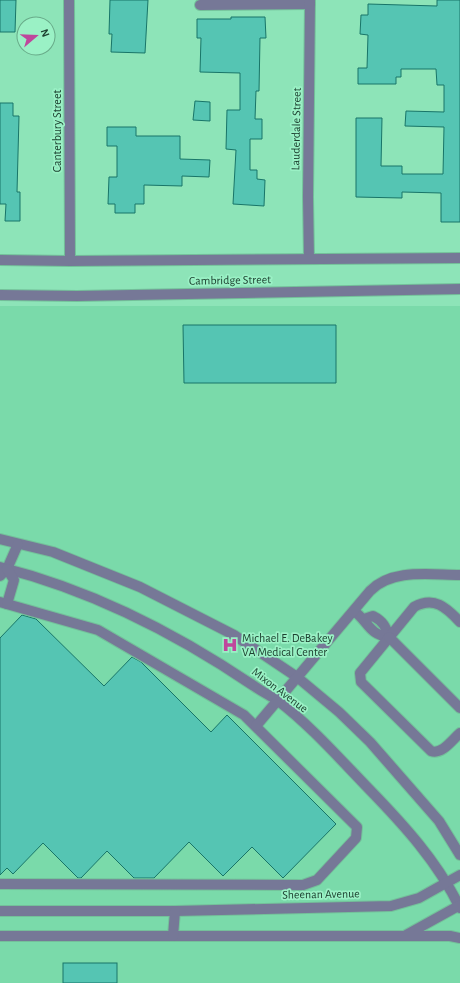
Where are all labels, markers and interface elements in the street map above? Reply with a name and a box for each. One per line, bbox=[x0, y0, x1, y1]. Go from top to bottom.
north arrow bbox=[16, 16, 56, 56]
text: N bbox=[39, 27, 51, 38]
street label: Lauderdale Street bbox=[289, 87, 303, 170]
street label: Canterbury Street bbox=[51, 90, 64, 172]
street label: Cambridge Street bbox=[189, 273, 271, 287]
place label: Michael E. DeBakey VA Medical Center bbox=[242, 632, 333, 658]
hospital icon: Michael E. DeBakey VA Medical Center bbox=[221, 636, 239, 654]
street label: Mixon Avenue bbox=[250, 665, 310, 715]
street label: Sheenan Avenue bbox=[282, 887, 360, 901]

